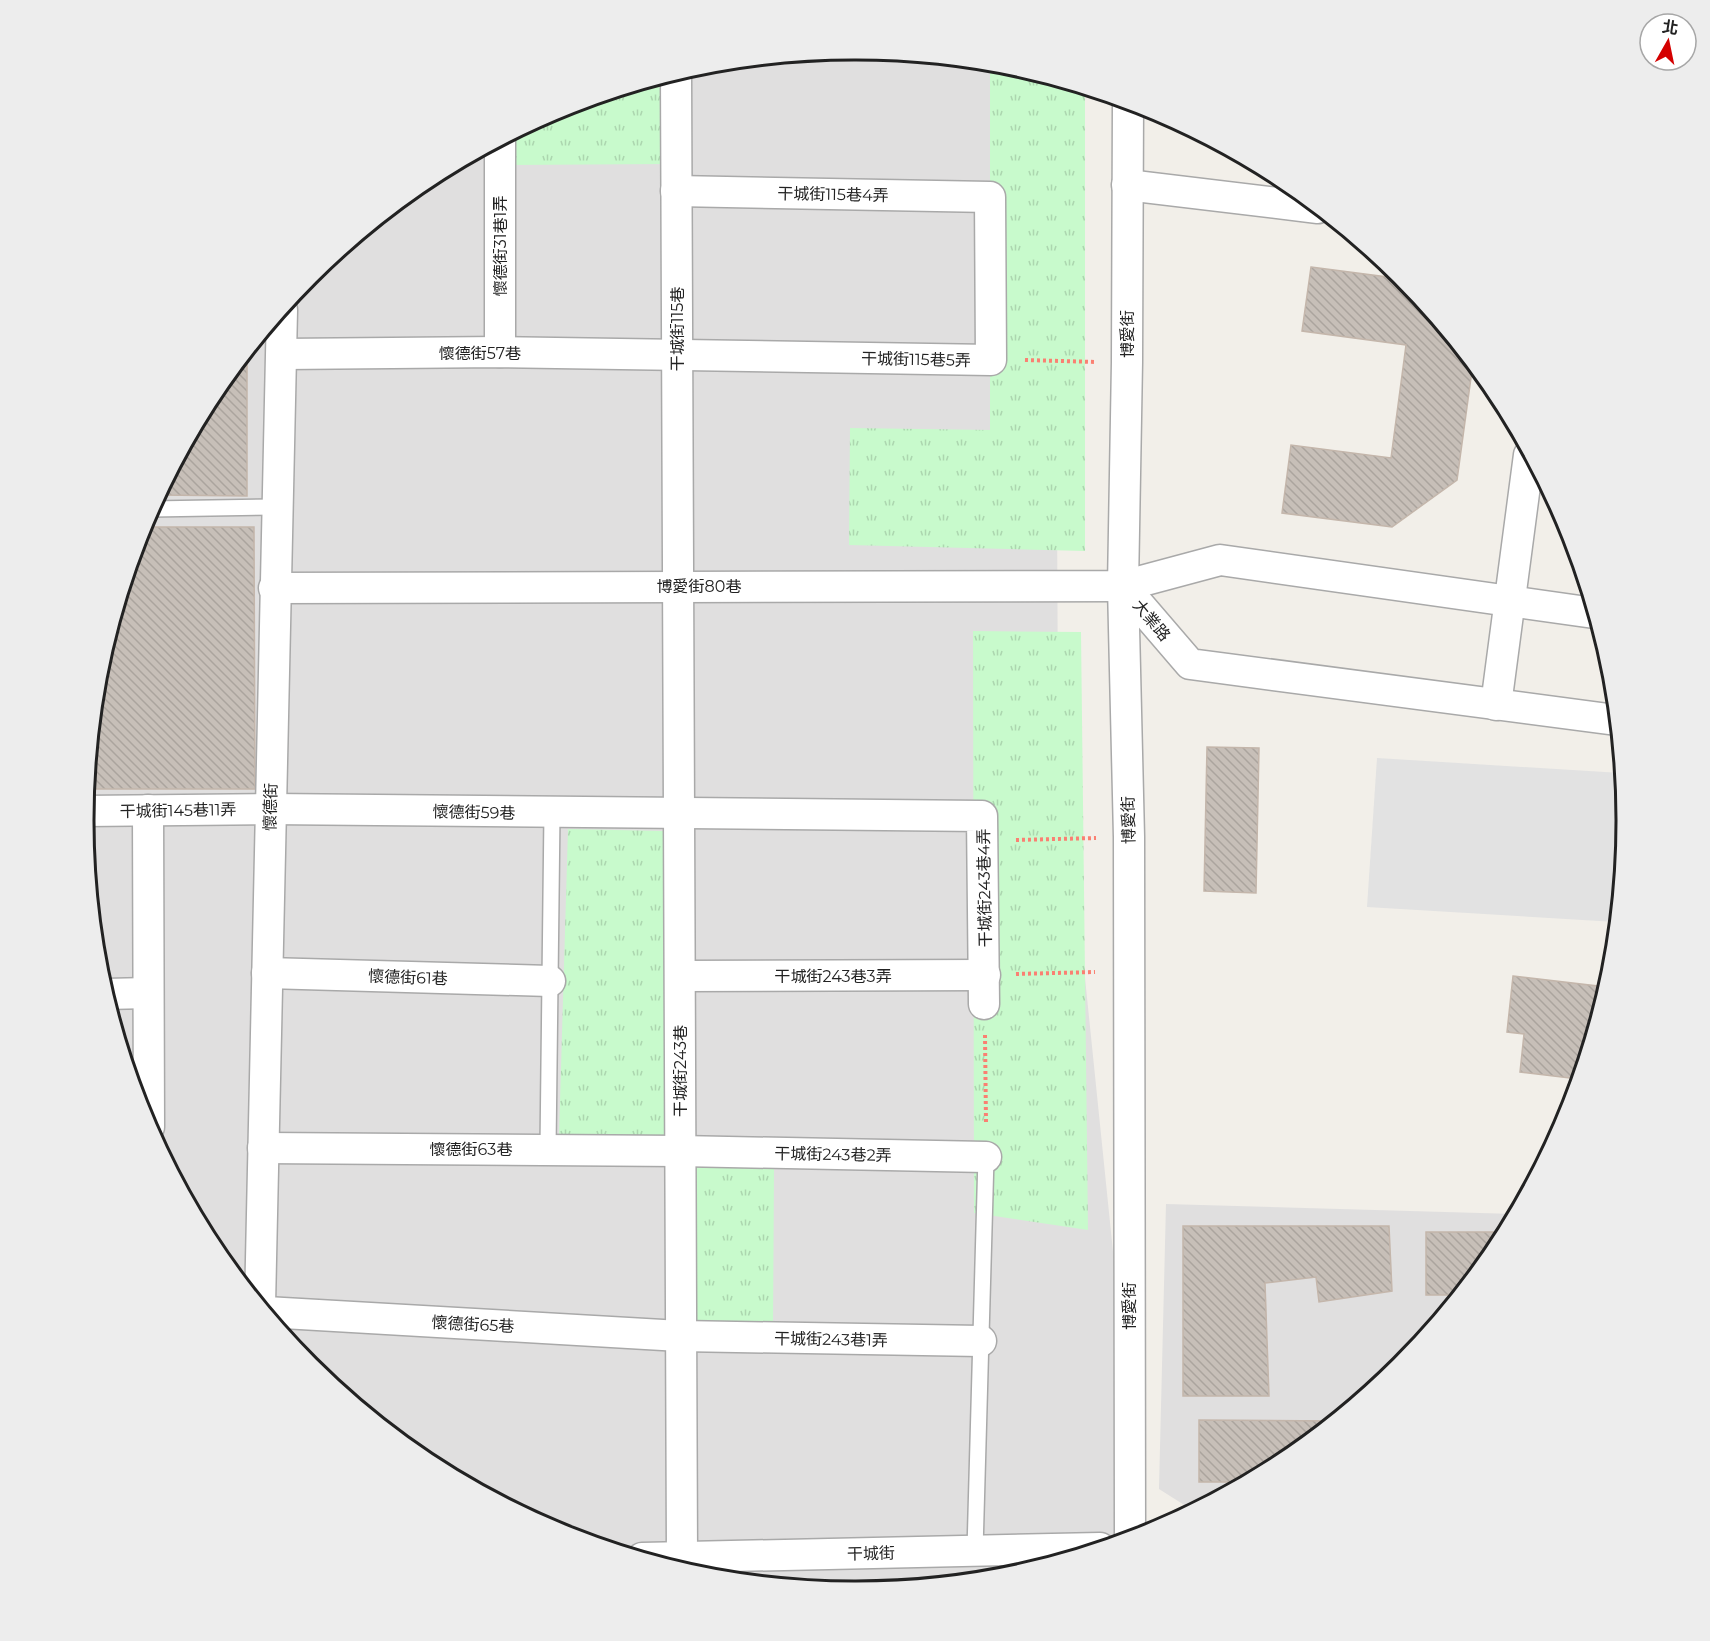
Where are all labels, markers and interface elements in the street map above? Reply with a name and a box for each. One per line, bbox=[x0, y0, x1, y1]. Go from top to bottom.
north arrow bbox=[1638, 12, 1698, 72]
text: 北 bbox=[1661, 17, 1680, 38]
street label: 干城街115巷4弄 bbox=[777, 184, 889, 205]
street label: 懷德街31巷1弄 bbox=[491, 196, 510, 296]
street label: 干城街115巷 bbox=[668, 287, 687, 371]
street label: 博愛街 bbox=[1118, 310, 1137, 358]
street label: 懷德街57巷 bbox=[439, 344, 521, 363]
street label: 干城街115巷5弄 bbox=[861, 349, 971, 370]
street label: 博愛街80巷 bbox=[657, 577, 741, 596]
street label: 大業路 bbox=[1129, 596, 1174, 645]
street label: 懷德街 bbox=[261, 783, 280, 831]
street label: 博愛街 bbox=[1119, 796, 1138, 844]
street label: 干城街145巷11弄 bbox=[119, 800, 237, 821]
street label: 懷德街59巷 bbox=[432, 802, 516, 823]
street label: 干城街243巷4弄 bbox=[974, 828, 995, 947]
street label: 懷德街61巷 bbox=[368, 967, 448, 988]
street label: 干城街243巷3弄 bbox=[774, 967, 892, 986]
street label: 干城街243巷 bbox=[671, 1025, 690, 1117]
street label: 懷德街63巷 bbox=[430, 1140, 512, 1159]
street label: 干城街243巷2弄 bbox=[774, 1144, 892, 1165]
street label: 博愛街 bbox=[1120, 1282, 1139, 1330]
street label: 懷德街65巷 bbox=[431, 1313, 515, 1336]
street label: 干城街243巷1弄 bbox=[774, 1329, 888, 1350]
street label: 干城街 bbox=[847, 1544, 895, 1563]

